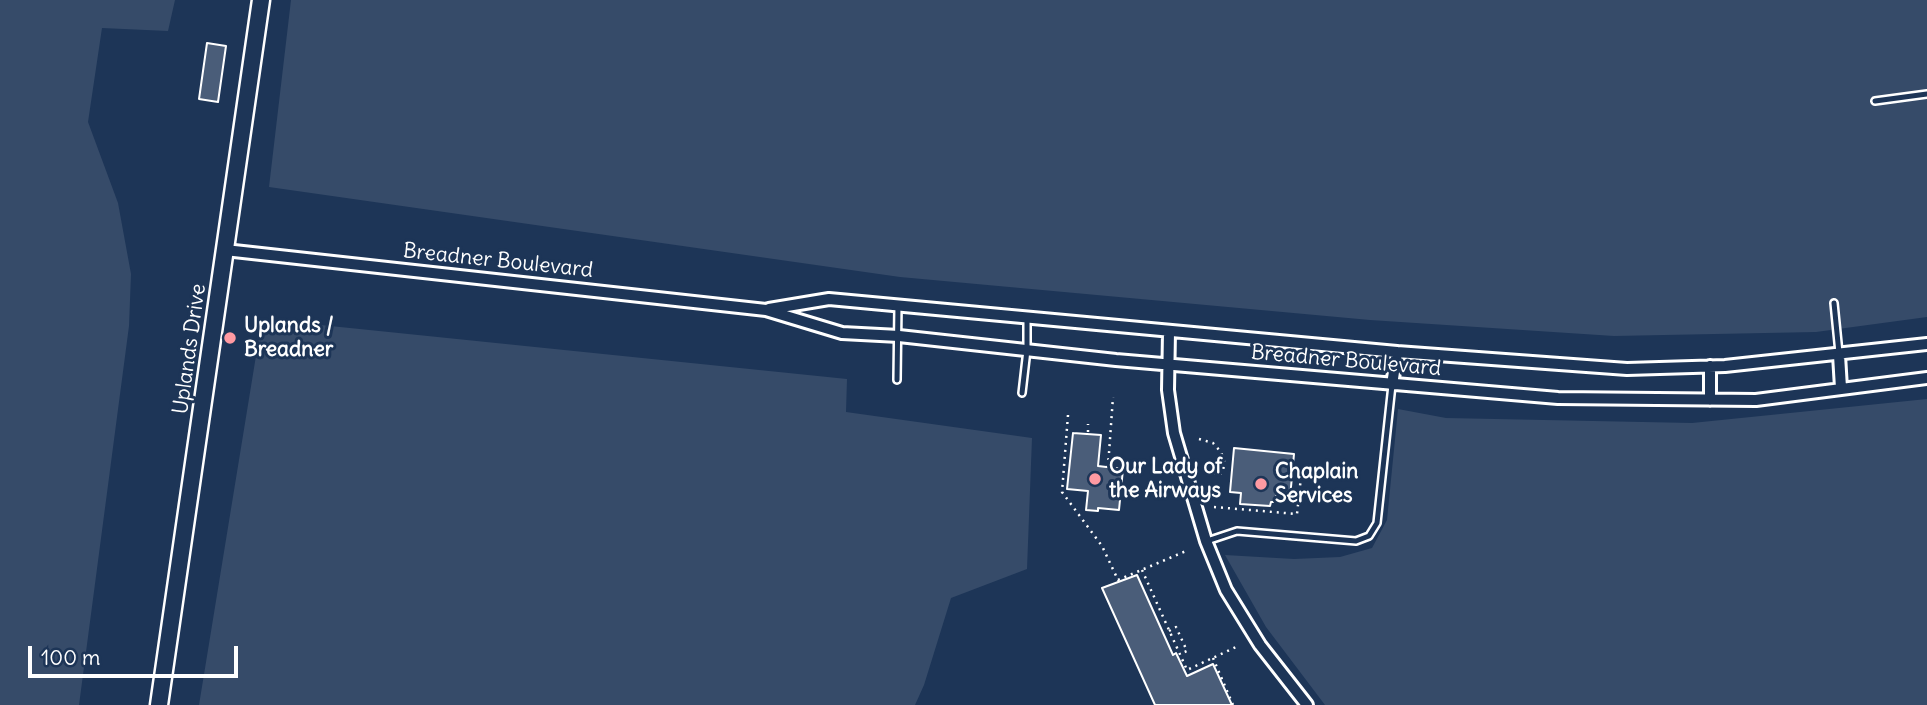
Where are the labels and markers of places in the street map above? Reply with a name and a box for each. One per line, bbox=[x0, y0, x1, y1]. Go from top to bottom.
place label: Uplands / Breadner bbox=[244, 313, 334, 363]
marker: Uplands / Breadner bbox=[222, 330, 238, 346]
place label: Our Lady of the Airways bbox=[1109, 454, 1222, 504]
place label: Chaplain Services bbox=[1275, 459, 1358, 509]
marker: Our Lady of the Airways bbox=[1087, 471, 1103, 487]
marker: Chaplain Services bbox=[1253, 476, 1269, 492]

